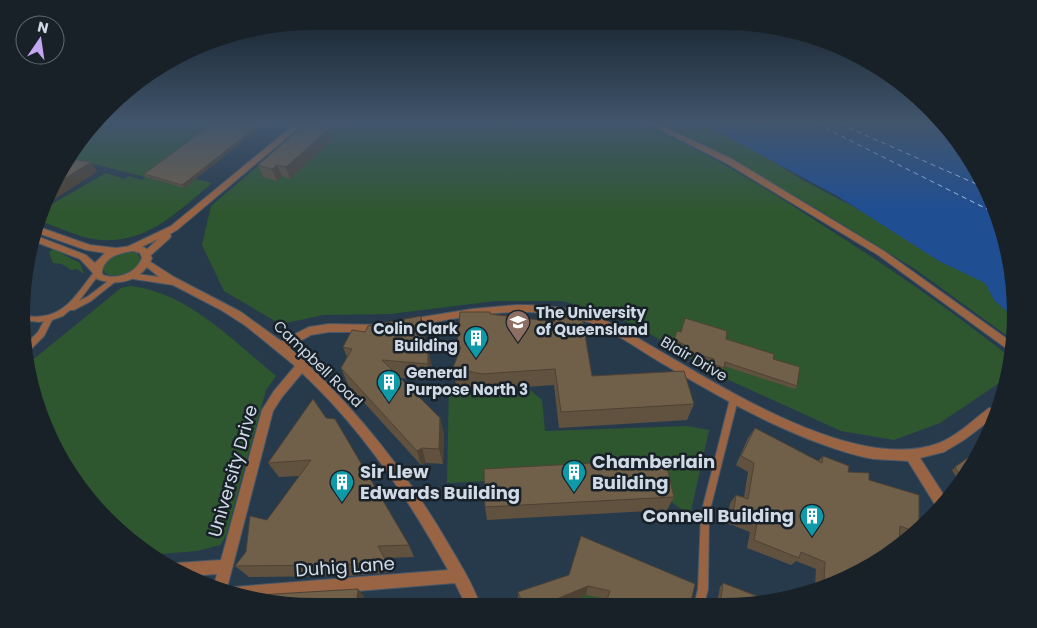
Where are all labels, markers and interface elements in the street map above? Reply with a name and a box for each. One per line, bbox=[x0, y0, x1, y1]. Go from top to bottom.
north arrow bbox=[15, 15, 65, 65]
text: N bbox=[36, 16, 50, 38]
place label: The University of Queensland bbox=[536, 302, 648, 340]
school or university icon: The University of Queensland bbox=[505, 309, 531, 343]
street label: Campbell Road bbox=[269, 315, 368, 412]
place label: Colin Clark Building bbox=[373, 318, 459, 356]
building icon: Colin Clark Building bbox=[463, 325, 489, 359]
street label: Blair Drive bbox=[657, 331, 732, 386]
place label: General Purpose North 3 bbox=[406, 362, 528, 400]
building icon: General Purpose North 3 bbox=[376, 369, 402, 403]
street label: University Drive bbox=[202, 402, 263, 540]
place label: Chamberlain Building bbox=[592, 449, 715, 495]
place label: Sir Llew Edwards Building bbox=[360, 459, 520, 505]
building icon: Chamberlain Building bbox=[561, 459, 587, 493]
building icon: Sir Llew Edwards Building bbox=[329, 469, 355, 503]
place label: Connell Building bbox=[643, 503, 794, 528]
building icon: Connell Building bbox=[799, 503, 825, 537]
street label: Duhig Lane bbox=[294, 551, 396, 582]

